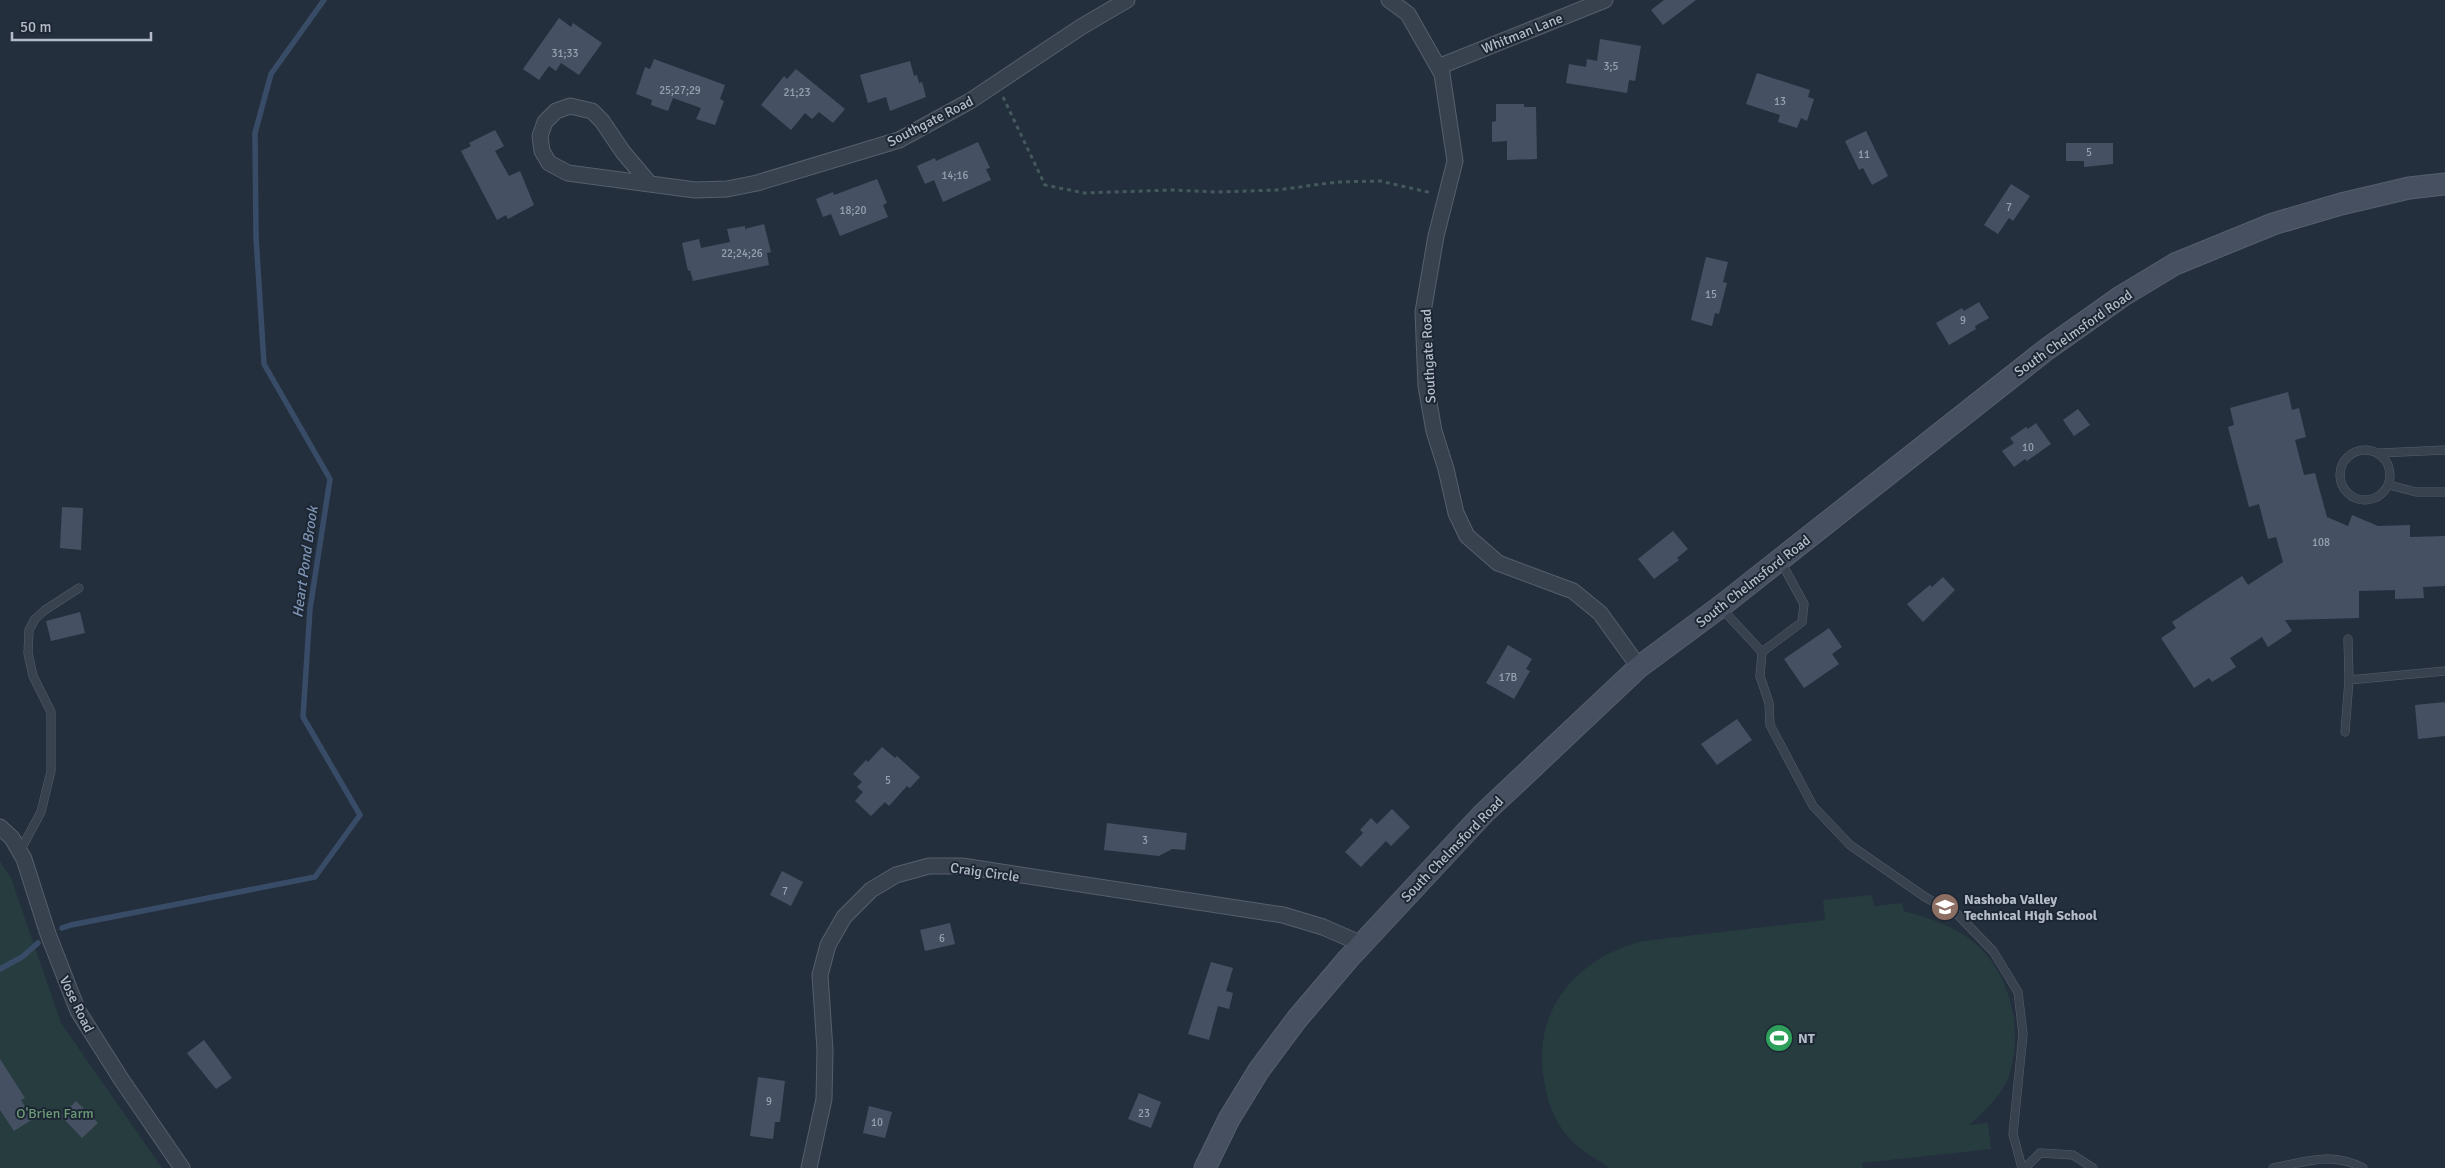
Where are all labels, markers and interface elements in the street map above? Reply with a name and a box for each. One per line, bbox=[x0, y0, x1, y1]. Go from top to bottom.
street label: Whitman Lane bbox=[1479, 9, 1565, 57]
scale bar bbox=[12, 10, 151, 42]
text: 50 m bbox=[20, 18, 51, 36]
house number: 31;33 bbox=[552, 47, 578, 60]
house number: 3;5 bbox=[1604, 60, 1618, 73]
house number: 25;27;29 bbox=[659, 84, 701, 97]
house number: 21;23 bbox=[784, 86, 810, 99]
street label: Southgate Road bbox=[884, 92, 976, 150]
house number: 13 bbox=[1774, 95, 1786, 108]
house number: 5 bbox=[2086, 146, 2092, 159]
house number: 11 bbox=[1858, 148, 1870, 161]
house number: 14;16 bbox=[942, 169, 968, 182]
house number: 7 bbox=[2006, 201, 2012, 214]
house number: 18;20 bbox=[840, 204, 866, 217]
house number: 22;24;26 bbox=[721, 247, 763, 260]
street label: South Chelmsford Road bbox=[2011, 286, 2136, 381]
house number: 15 bbox=[1705, 288, 1717, 301]
street label: Southgate Road bbox=[1418, 308, 1439, 404]
house number: 9 bbox=[1960, 314, 1966, 327]
house number: 10 bbox=[2022, 441, 2034, 454]
water label: Heart Pond Brook bbox=[288, 504, 322, 619]
street label: South Chelmsford Road bbox=[1693, 532, 1814, 631]
house number: 108 bbox=[2312, 536, 2330, 549]
house number: 17B bbox=[1499, 671, 1518, 684]
house number: 5 bbox=[885, 774, 891, 787]
street label: South Chelmsford Road bbox=[1398, 793, 1507, 906]
house number: 3 bbox=[1142, 834, 1148, 847]
street label: Craig Circle bbox=[949, 859, 1021, 886]
house number: 7 bbox=[782, 885, 788, 898]
place label: Nashoba Valley Technical High School bbox=[1964, 891, 2098, 924]
school or university icon: Nashoba Valley Technical High School bbox=[1930, 892, 1960, 922]
house number: 6 bbox=[939, 932, 945, 945]
street label: Vose Road bbox=[56, 973, 98, 1035]
sports icon: NT bbox=[1764, 1023, 1794, 1053]
place label: NT bbox=[1798, 1030, 1816, 1047]
house number: 9 bbox=[766, 1095, 772, 1108]
park label: O'Brien Farm bbox=[16, 1105, 94, 1122]
house number: 23 bbox=[1138, 1107, 1150, 1120]
house number: 10 bbox=[871, 1116, 883, 1129]

